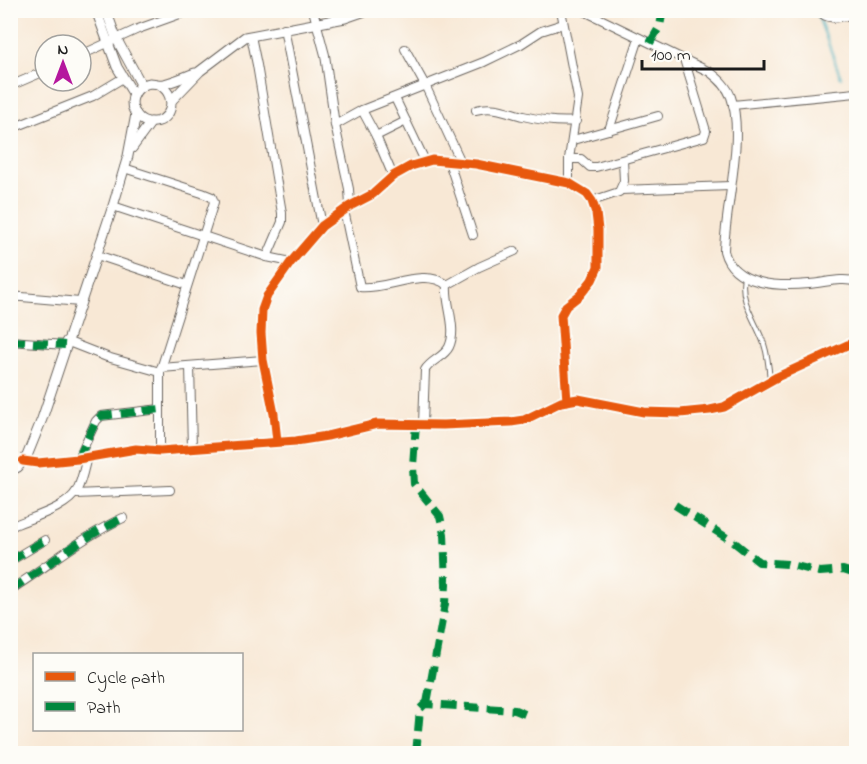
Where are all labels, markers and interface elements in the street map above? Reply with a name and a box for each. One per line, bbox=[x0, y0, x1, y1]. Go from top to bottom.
north arrow bbox=[33, 33, 93, 93]
scale bar bbox=[642, 33, 764, 71]
text: N bbox=[58, 38, 69, 62]
text: 100 m bbox=[651, 43, 691, 69]
legend bbox=[33, 653, 243, 731]
text: Cycle path bbox=[87, 666, 165, 692]
text: Path bbox=[87, 696, 121, 722]

